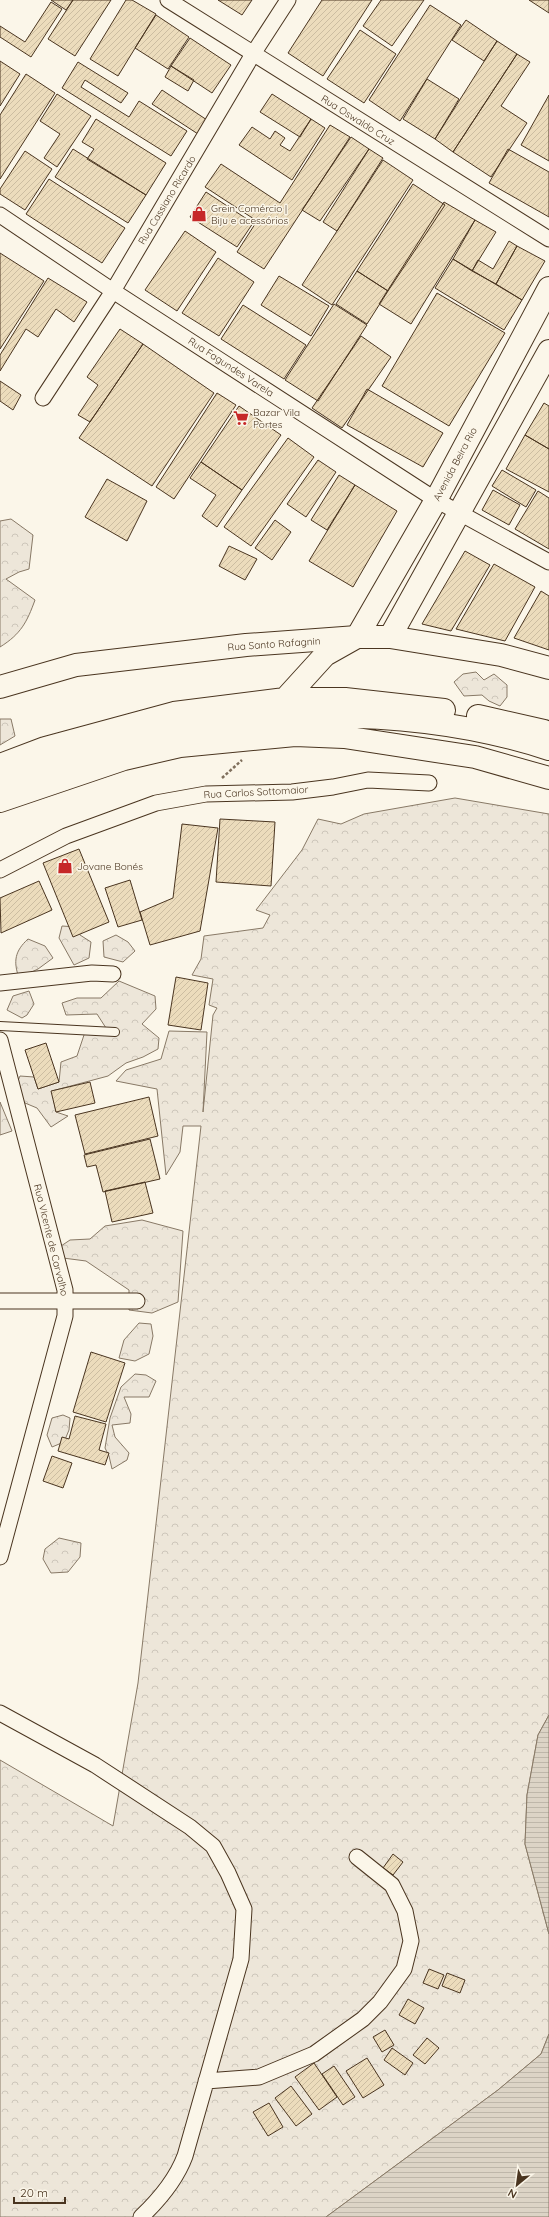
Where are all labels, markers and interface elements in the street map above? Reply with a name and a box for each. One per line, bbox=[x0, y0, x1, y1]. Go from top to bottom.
street label: Rua Oswaldo Cruz bbox=[319, 92, 398, 148]
street label: Rua Cassiano Ricardo bbox=[135, 153, 199, 247]
place label: Grein Comércio | Biju e acessórios bbox=[211, 202, 288, 227]
shop icon: Grein Comércio | Biju e acessórios bbox=[190, 205, 208, 223]
street label: Rua Fagundes Varela bbox=[186, 334, 276, 400]
place label: Bazar Vila Portes bbox=[253, 406, 300, 431]
supermarket icon: Bazar Vila Portes bbox=[232, 409, 250, 427]
street label: Avenida Beira Rio bbox=[430, 425, 480, 503]
street label: Rua Santo Rafagnin bbox=[227, 634, 321, 654]
street label: Rua Carlos Sottomaior bbox=[203, 783, 309, 801]
shop icon: Jovane Bonés bbox=[56, 857, 74, 875]
place label: Jovane Bonés bbox=[77, 860, 143, 873]
street label: Rua Vicente de Carvalho bbox=[31, 1183, 71, 1297]
north arrow bbox=[497, 2165, 537, 2205]
scale bar bbox=[14, 2179, 65, 2205]
text: 20 m bbox=[20, 2185, 48, 2200]
text: N bbox=[505, 2186, 519, 2202]

